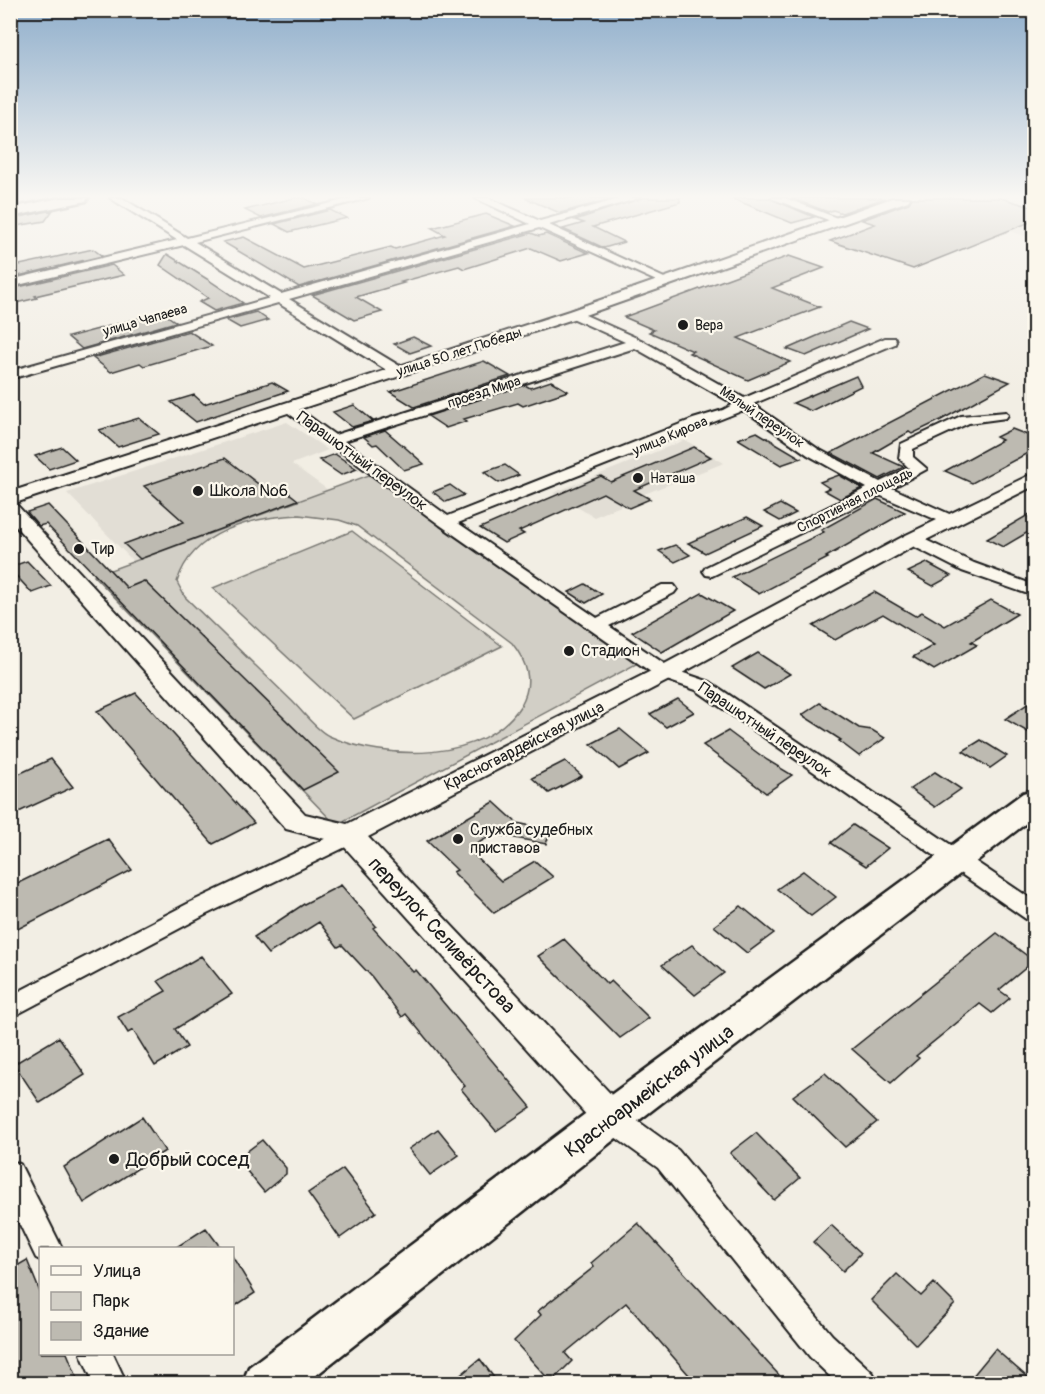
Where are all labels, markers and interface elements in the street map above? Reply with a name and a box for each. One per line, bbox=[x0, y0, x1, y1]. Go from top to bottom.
street label: улица Чапаева bbox=[100, 300, 189, 340]
place label: Вера bbox=[695, 317, 723, 334]
marker: Вера bbox=[676, 318, 690, 332]
street label: улица 50 лет Победы bbox=[393, 324, 524, 381]
street label: проезд Мира bbox=[445, 372, 523, 412]
street label: Малый переулок bbox=[716, 382, 808, 452]
street label: Парашютный переулок bbox=[293, 407, 431, 515]
street label: улица Кирова bbox=[629, 413, 710, 460]
street label: Спортивная площадь bbox=[794, 463, 916, 537]
place label: Наташа bbox=[650, 470, 695, 487]
marker: Наташа bbox=[631, 471, 645, 485]
place label: Школа №6 bbox=[210, 481, 288, 501]
marker: Школа №6 bbox=[191, 484, 205, 498]
place label: Тир bbox=[91, 539, 115, 559]
marker: Тир bbox=[72, 542, 86, 556]
place label: Стадион bbox=[581, 641, 640, 661]
marker: Стадион bbox=[562, 644, 576, 658]
street label: Парашютный переулок bbox=[694, 678, 836, 782]
street label: Красногвардейская улица bbox=[441, 697, 607, 795]
place label: Служба судебных приставов bbox=[470, 820, 593, 858]
marker: Служба судебных приставов bbox=[451, 832, 465, 846]
street label: переулок Селивёрстова bbox=[363, 851, 521, 1019]
street label: Красноармейская улица bbox=[559, 1019, 739, 1163]
place label: Добрый сосед bbox=[125, 1147, 249, 1172]
marker: Добрый сосед bbox=[107, 1152, 121, 1166]
legend bbox=[39, 1247, 234, 1355]
text: Улица bbox=[93, 1260, 141, 1283]
text: Парк bbox=[93, 1290, 130, 1313]
text: Здание bbox=[93, 1320, 149, 1343]

